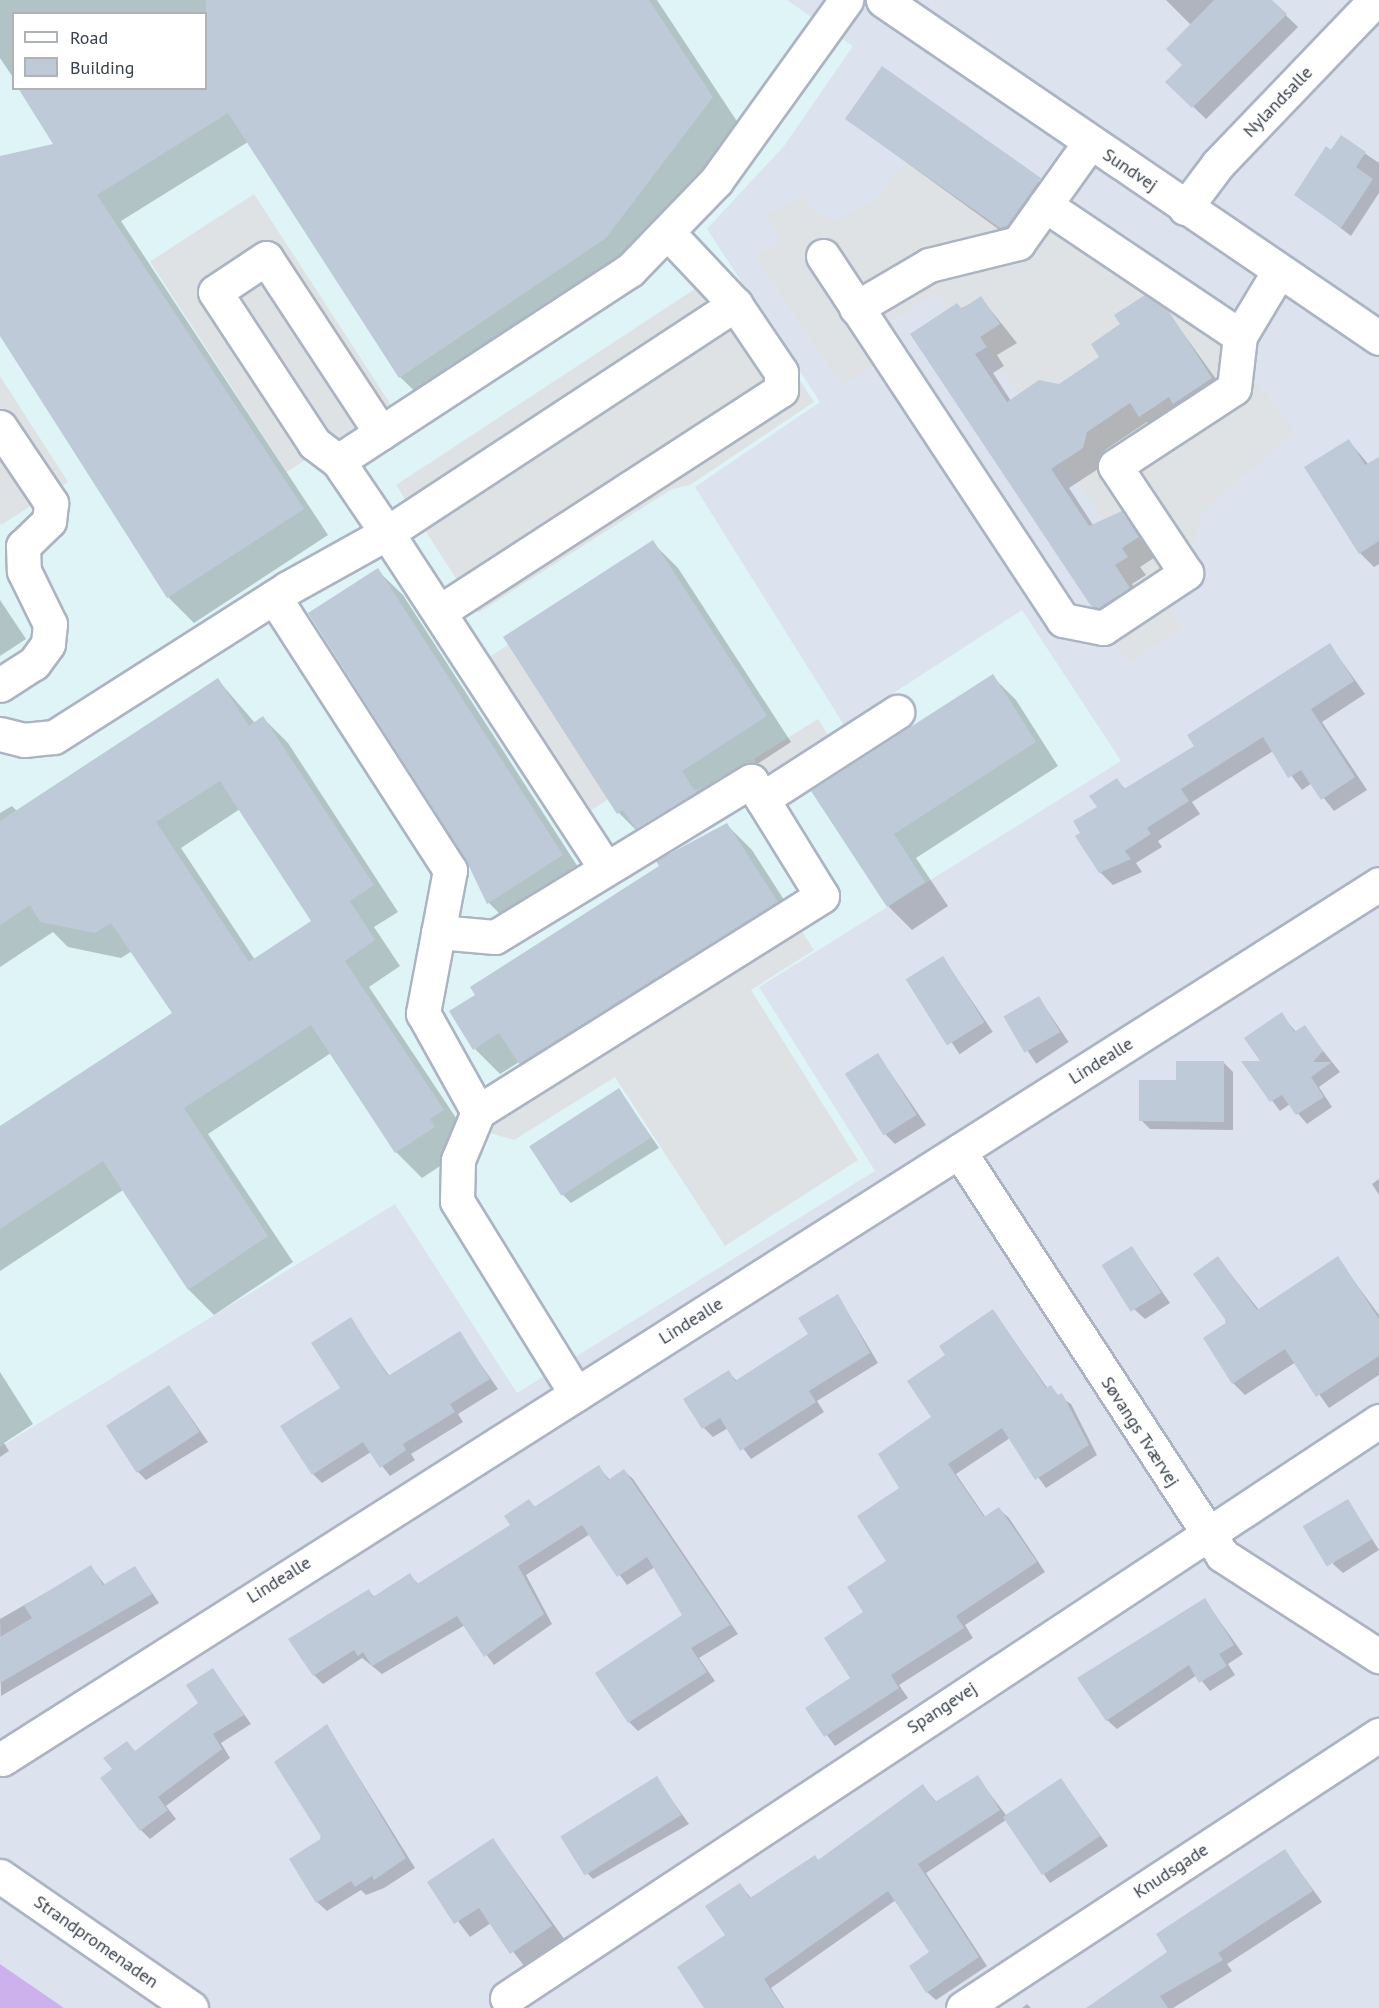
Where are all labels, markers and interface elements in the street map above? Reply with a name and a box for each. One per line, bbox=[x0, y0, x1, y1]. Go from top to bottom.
legend bbox=[12, 12, 207, 90]
text: Road bbox=[70, 26, 108, 49]
text: Building bbox=[70, 56, 134, 79]
street label: Nylandsalle bbox=[1239, 62, 1317, 142]
street label: Sundvej bbox=[1099, 144, 1161, 196]
street label: Lindealle bbox=[1065, 1033, 1137, 1089]
street label: Lindealle bbox=[655, 1293, 727, 1349]
street label: Søvangs Tværvej bbox=[1096, 1373, 1184, 1491]
street label: Lindealle bbox=[243, 1552, 315, 1608]
street label: Spangevej bbox=[903, 1677, 981, 1739]
street label: Knudsgade bbox=[1130, 1839, 1212, 1903]
street label: Strandpromenaden bbox=[30, 1891, 162, 1993]

